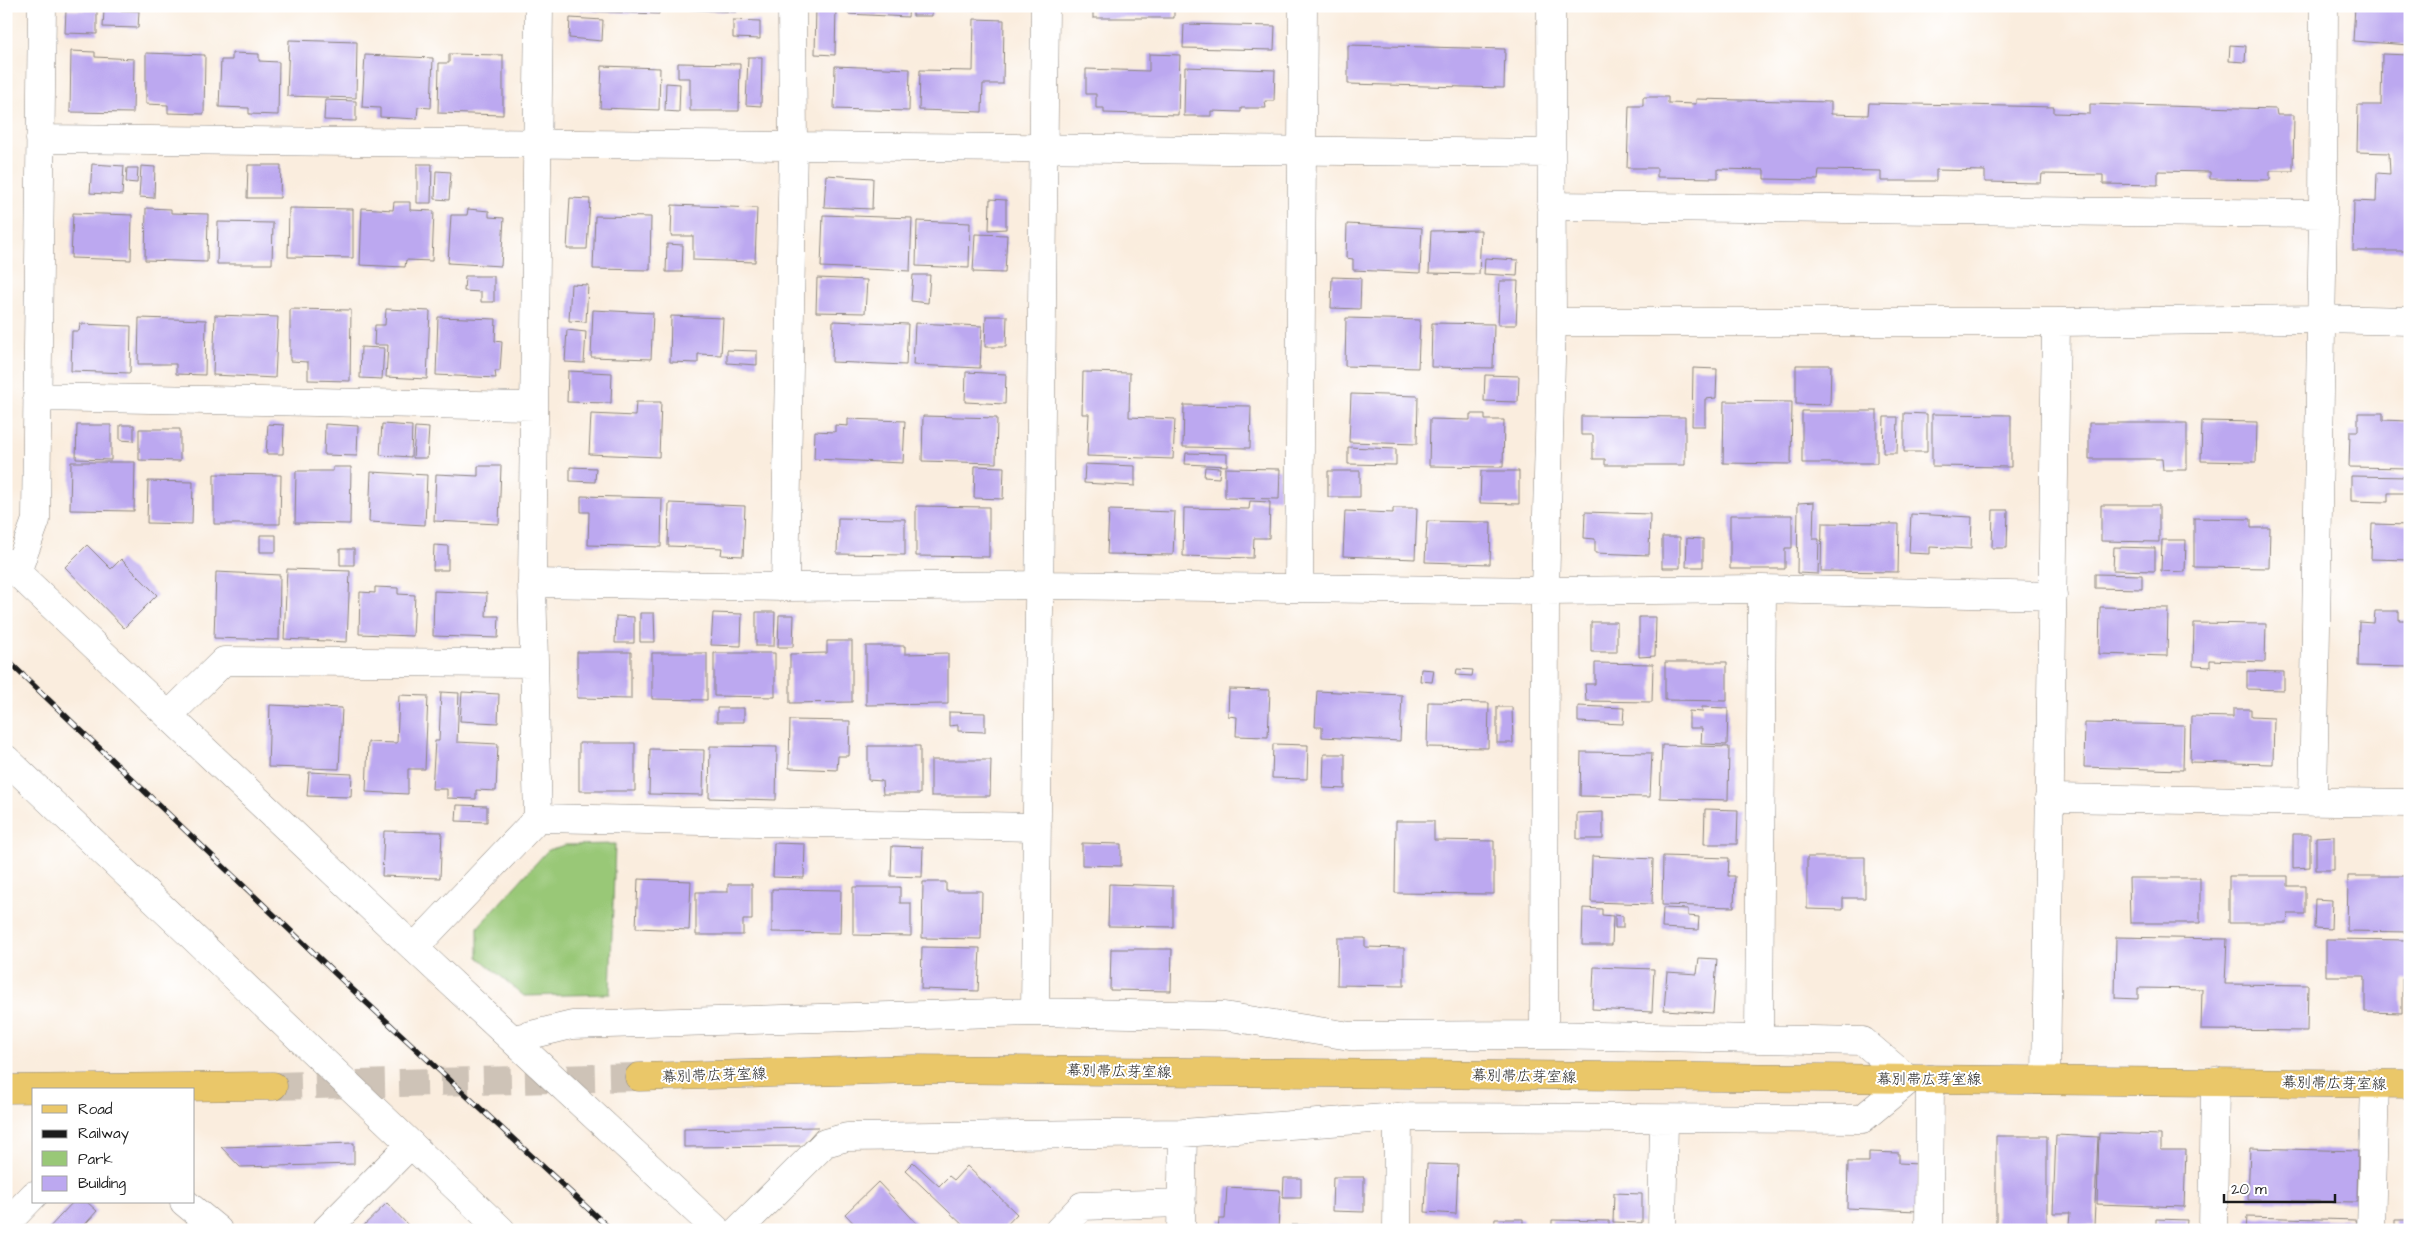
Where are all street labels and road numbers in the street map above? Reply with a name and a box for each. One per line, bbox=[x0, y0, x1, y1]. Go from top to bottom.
street label: 幕別帯広芽室線 bbox=[1066, 1060, 1172, 1083]
street label: 幕別帯広芽室線 bbox=[661, 1063, 767, 1088]
street label: 幕別帯広芽室線 bbox=[1471, 1065, 1577, 1088]
street label: 幕別帯広芽室線 bbox=[1876, 1069, 1982, 1090]
street label: 幕別帯広芽室線 bbox=[2281, 1072, 2387, 1095]

